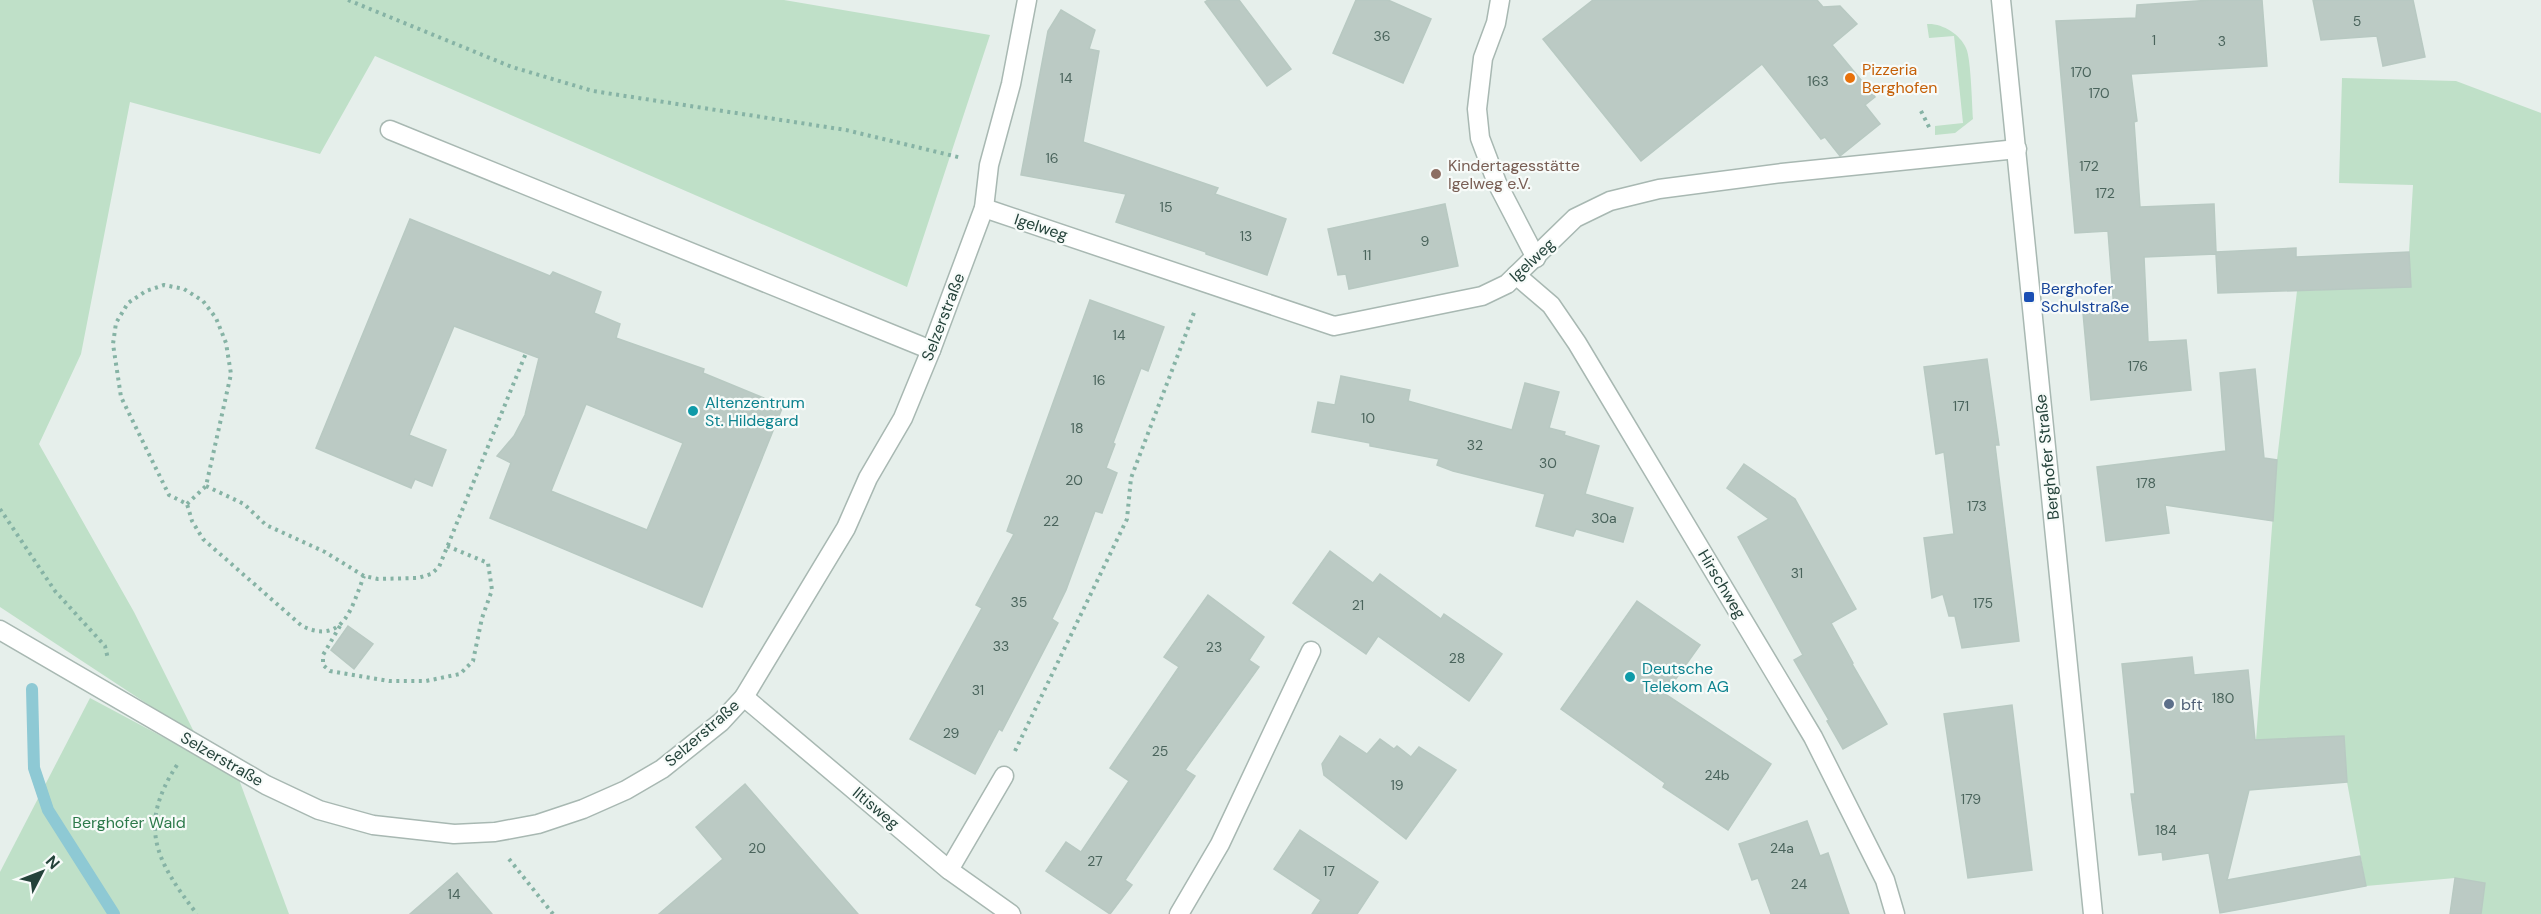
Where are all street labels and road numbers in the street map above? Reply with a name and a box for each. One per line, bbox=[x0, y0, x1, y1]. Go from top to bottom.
street label: Igelweg bbox=[1012, 209, 1070, 245]
street label: Igelweg bbox=[1505, 234, 1559, 286]
street label: Selzerstraße bbox=[917, 270, 969, 364]
street label: Berghofer Straße bbox=[2030, 393, 2064, 521]
street label: Hirschweg bbox=[1693, 546, 1751, 622]
street label: Selzerstraße bbox=[660, 695, 744, 771]
street label: Selzerstraße bbox=[177, 727, 267, 791]
street label: Iltisweg bbox=[848, 782, 904, 834]

